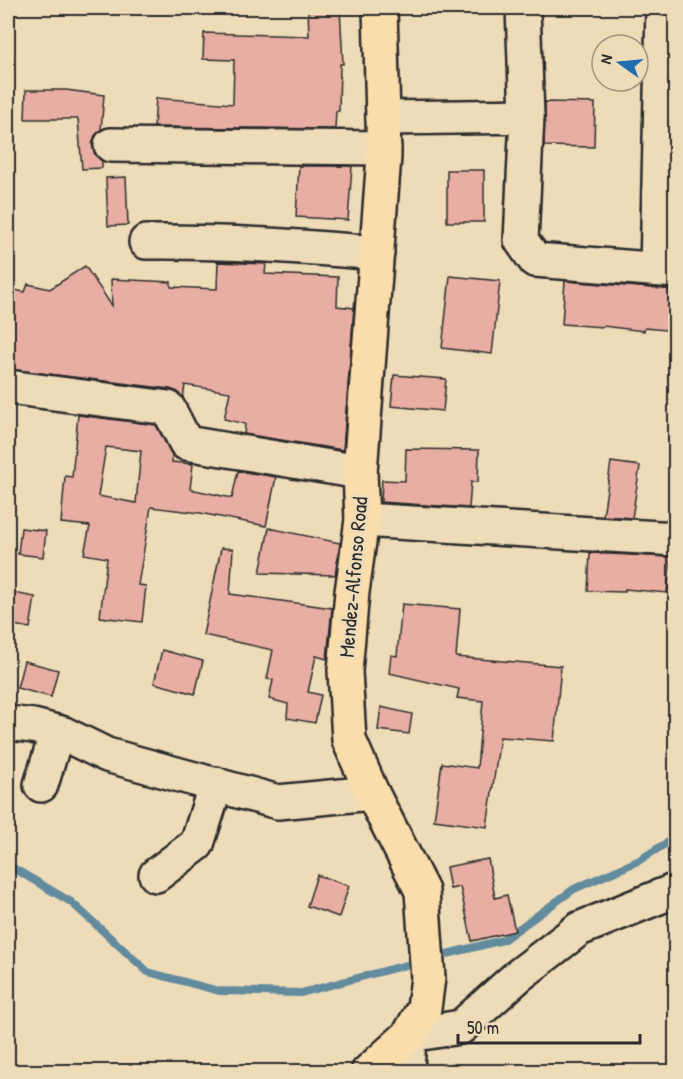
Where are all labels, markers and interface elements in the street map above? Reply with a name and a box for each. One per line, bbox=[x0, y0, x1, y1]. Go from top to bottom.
north arrow bbox=[590, 33, 650, 93]
text: N bbox=[594, 52, 617, 66]
street label: Mendez-Alfonso Road bbox=[332, 495, 374, 659]
scale bar bbox=[458, 1007, 640, 1045]
text: 50 m bbox=[467, 1015, 499, 1040]

